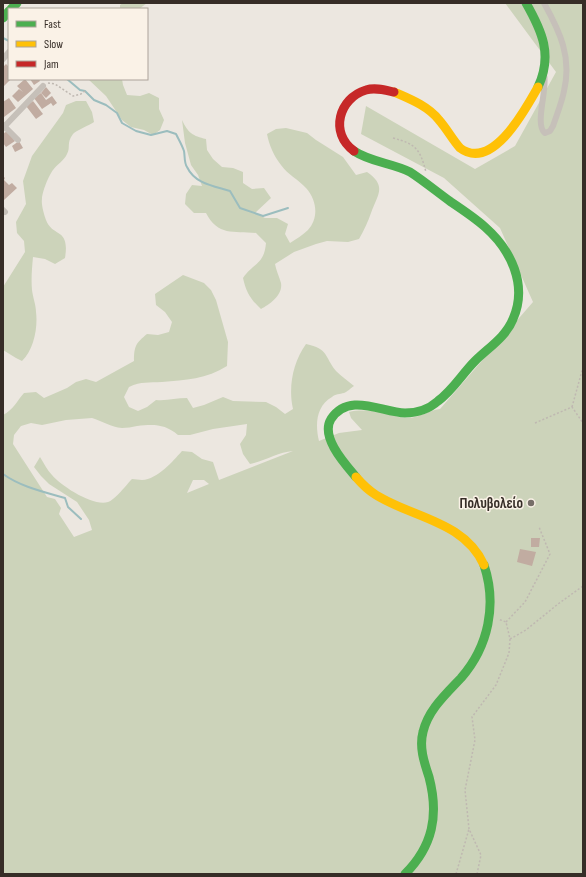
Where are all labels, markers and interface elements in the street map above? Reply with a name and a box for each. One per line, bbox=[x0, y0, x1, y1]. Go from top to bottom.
legend bbox=[8, 8, 148, 80]
text: Fast bbox=[44, 17, 61, 32]
text: Slow bbox=[44, 37, 63, 52]
text: Jam bbox=[43, 57, 59, 72]
place label: Πολυβολείο bbox=[459, 494, 523, 513]
marker: Πολυβολείο bbox=[526, 498, 536, 508]

